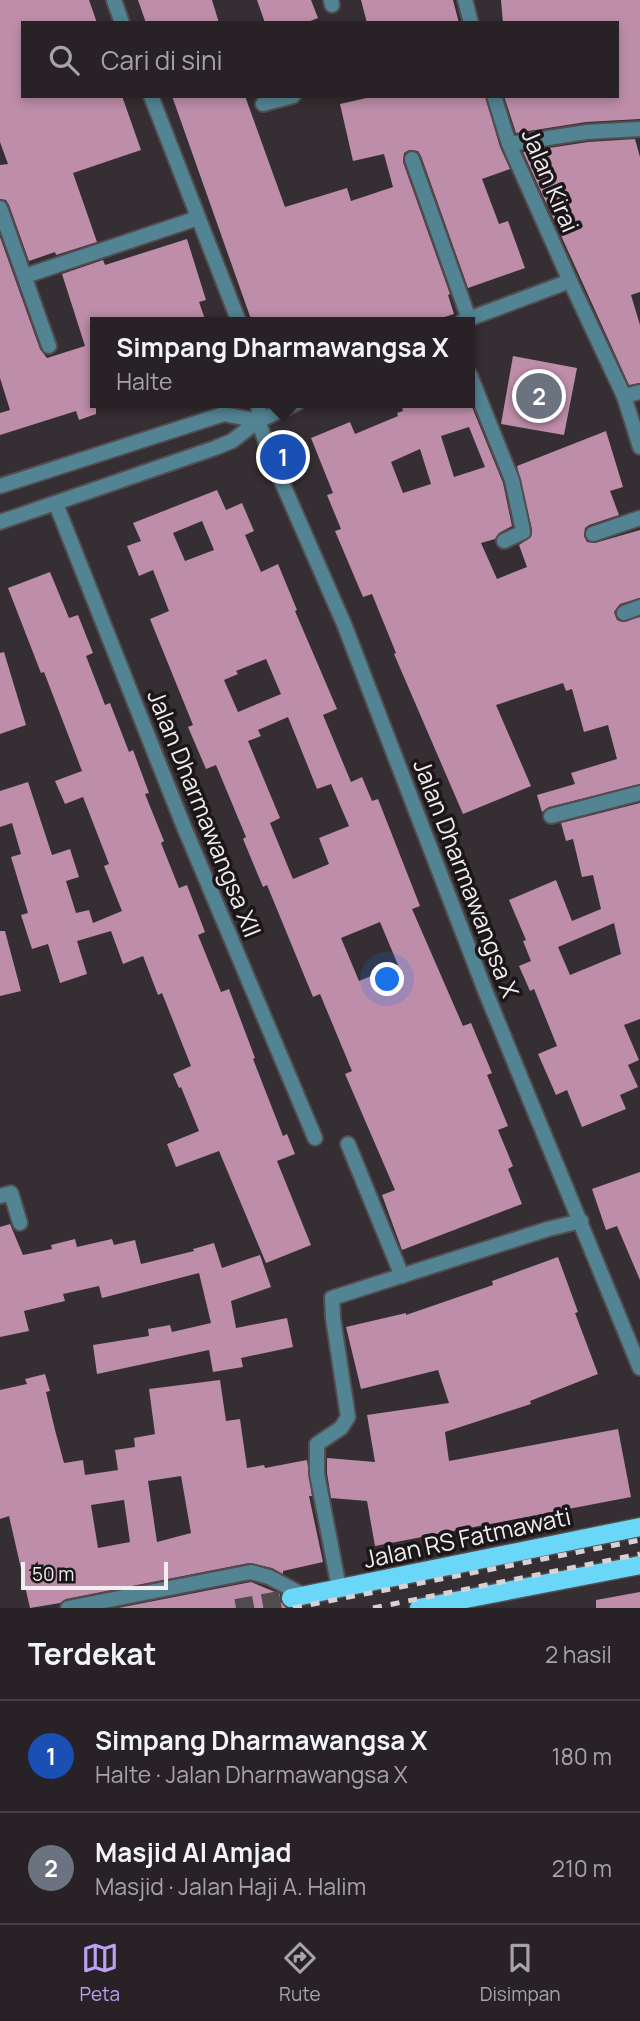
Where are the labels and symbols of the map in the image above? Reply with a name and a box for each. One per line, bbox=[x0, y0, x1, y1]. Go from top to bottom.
street label: Jalan Kirai bbox=[514, 123, 588, 237]
pin: 2 bbox=[516, 370, 562, 422]
pin: 1 bbox=[260, 431, 306, 483]
street label: Jalan Dharmawangsa XII bbox=[140, 684, 270, 942]
street label: Jalan Dharmawangsa X bbox=[406, 754, 528, 1002]
your location bbox=[370, 962, 404, 996]
street label: Jalan RS Fatmawati bbox=[360, 1499, 574, 1575]
scale bar bbox=[21, 1559, 168, 1591]

